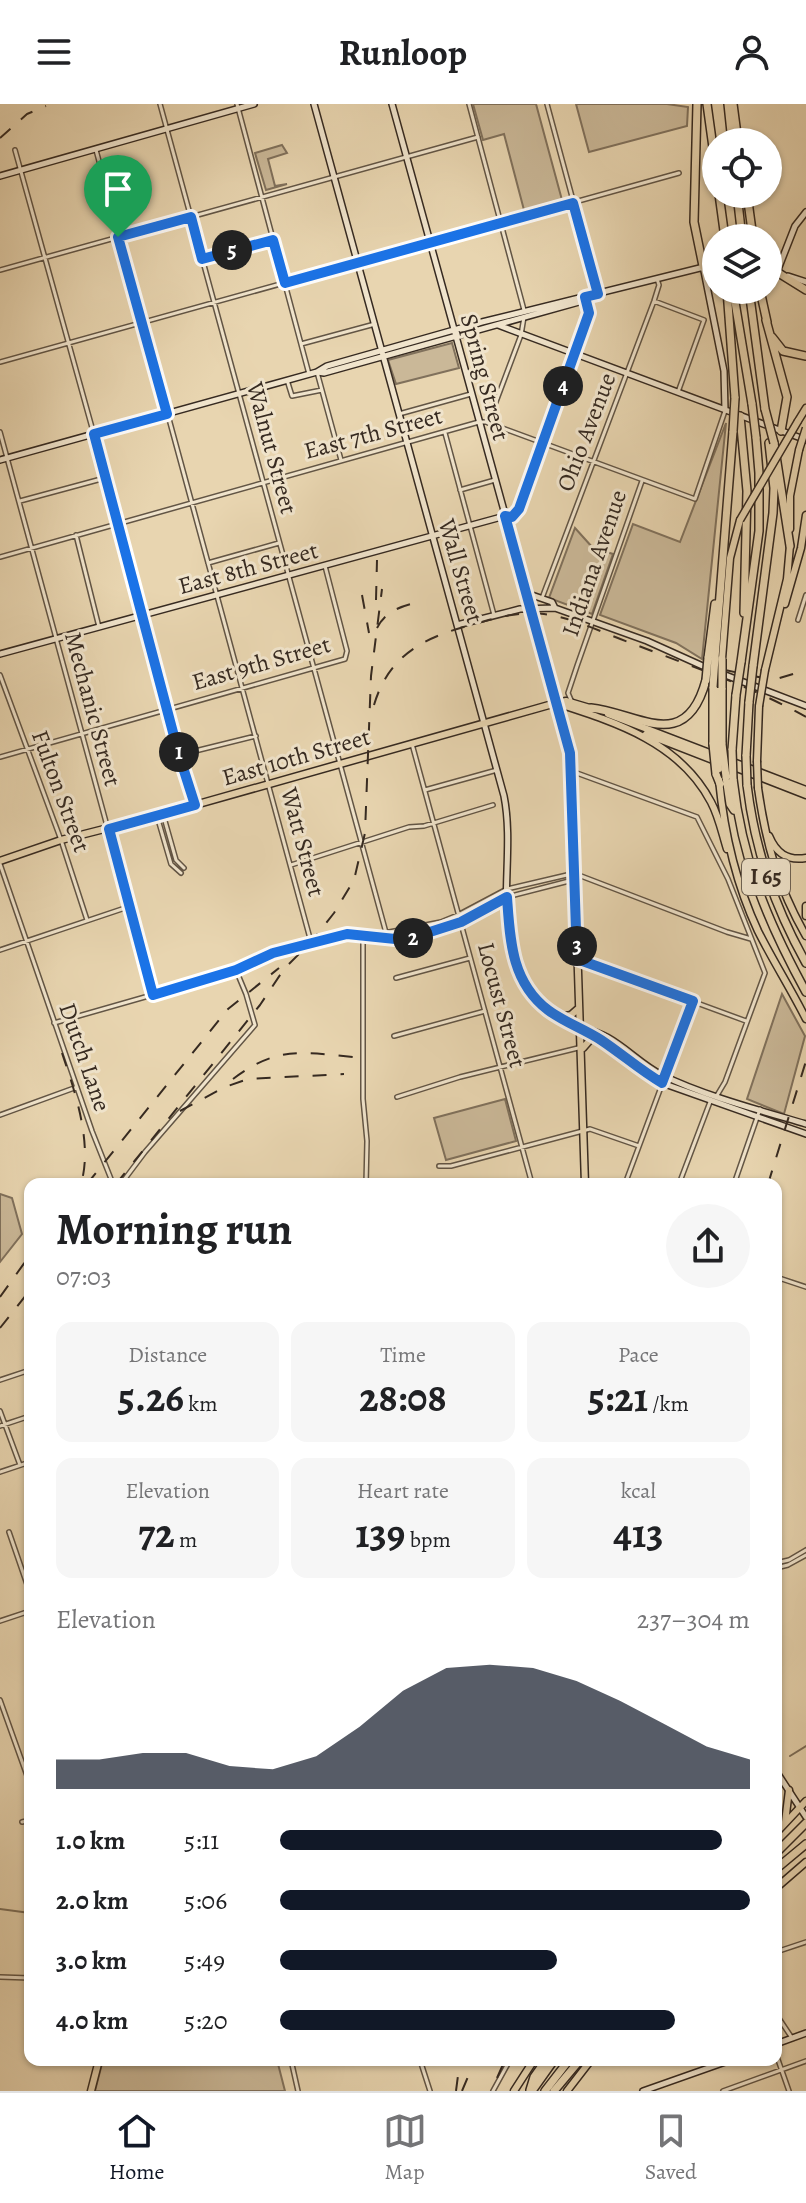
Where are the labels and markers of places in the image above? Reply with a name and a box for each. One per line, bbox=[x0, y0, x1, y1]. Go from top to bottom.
pin bbox=[84, 155, 152, 237]
pin: 5 bbox=[212, 230, 252, 270]
pin: 4 bbox=[543, 366, 583, 406]
pin: 1 bbox=[159, 732, 199, 772]
pin: 2 bbox=[393, 918, 433, 958]
pin: 3 bbox=[557, 926, 597, 966]

